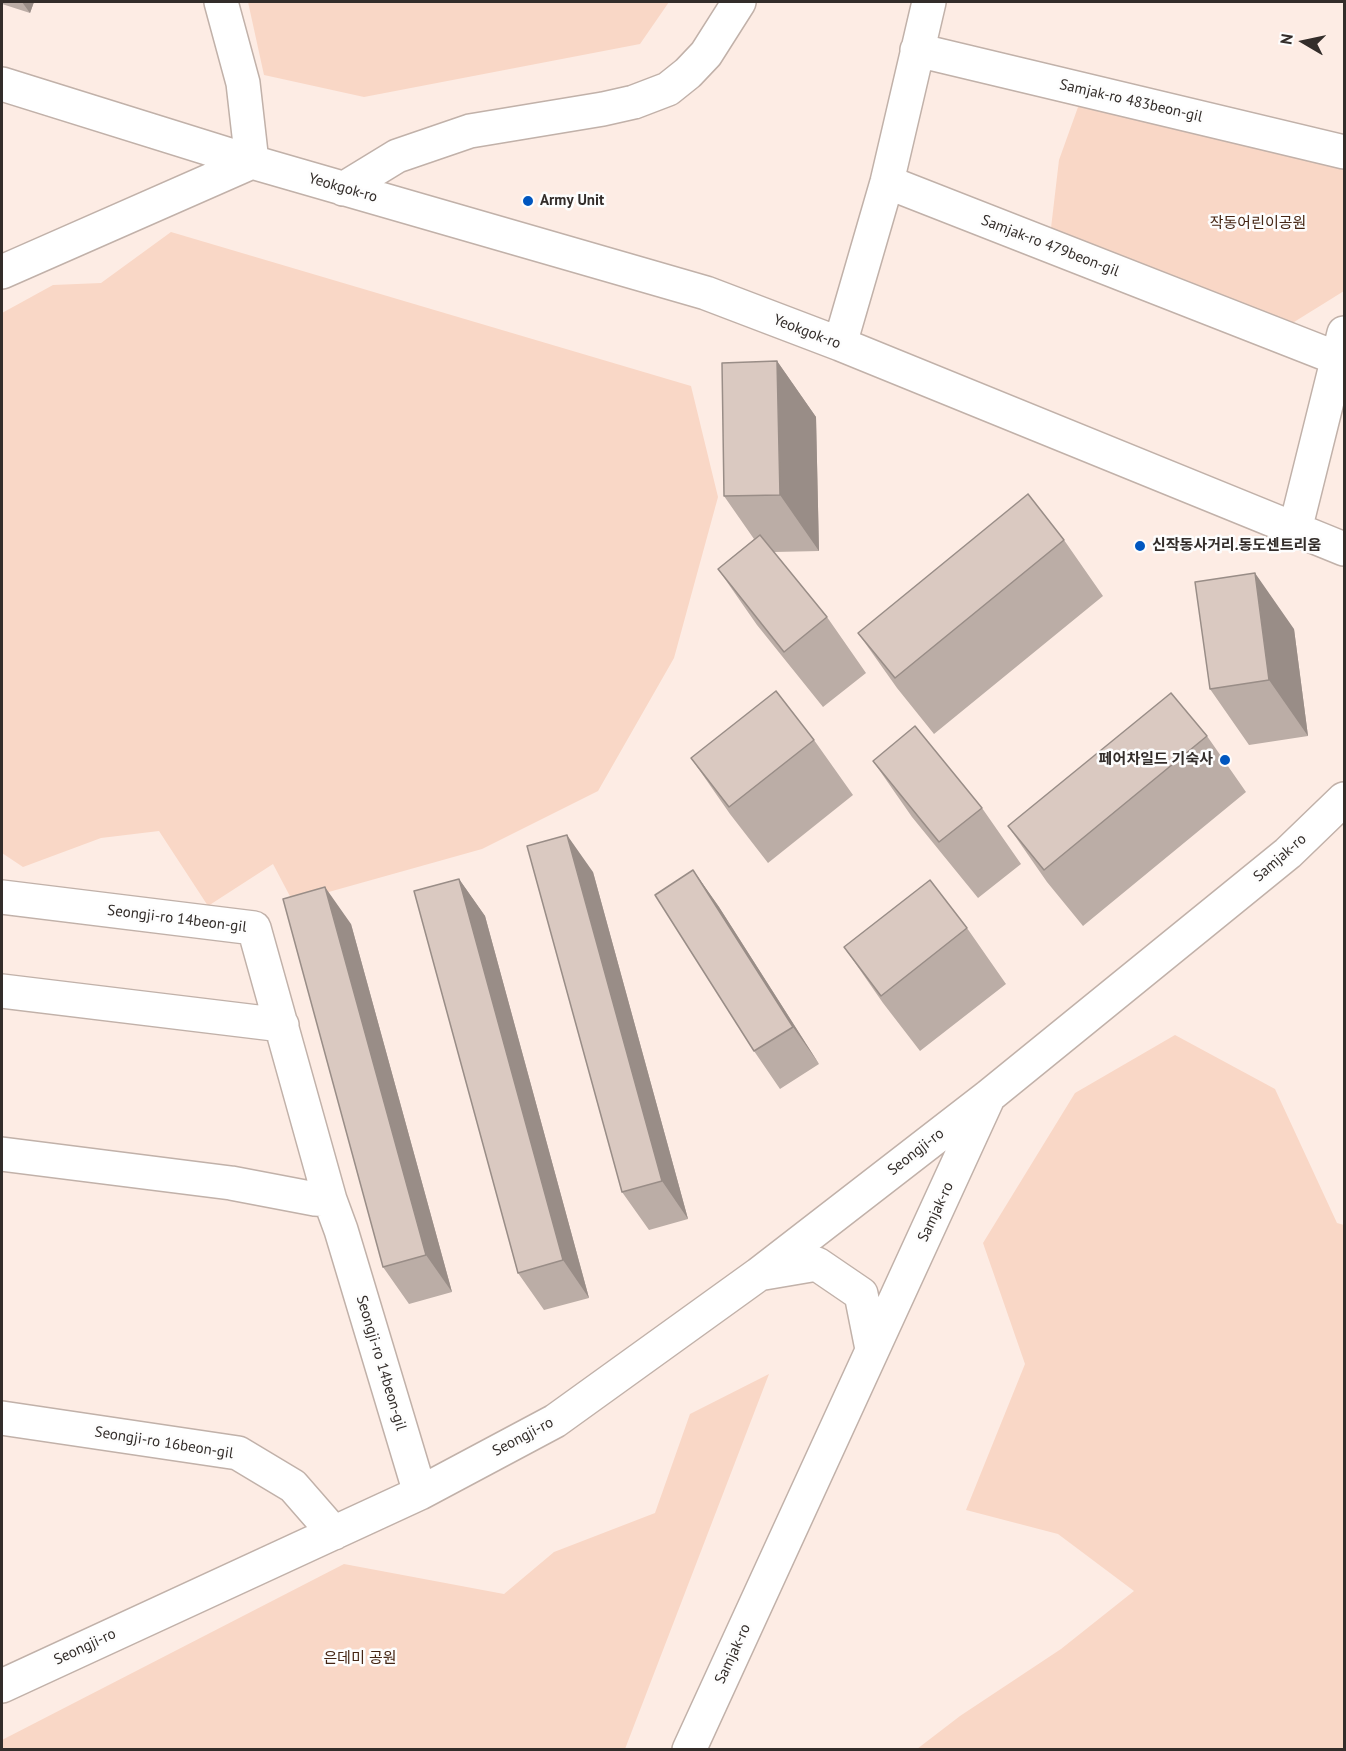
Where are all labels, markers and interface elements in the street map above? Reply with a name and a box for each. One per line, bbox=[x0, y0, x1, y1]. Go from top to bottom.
north arrow bbox=[1274, 12, 1334, 72]
text: N bbox=[1276, 32, 1297, 46]
street label: Samjak-ro 483beon-gil bbox=[1058, 76, 1204, 126]
street label: Yeokgok-ro bbox=[307, 170, 379, 206]
place label: Army Unit bbox=[540, 192, 604, 210]
marker: Army Unit bbox=[521, 194, 535, 208]
street label: Samjak-ro 479beon-gil bbox=[979, 211, 1121, 281]
park label: 작동어린이공원 bbox=[1210, 215, 1306, 233]
street label: Yeokgok-ro bbox=[771, 311, 843, 353]
place label: 신작동사거리.동도센트리움 bbox=[1152, 537, 1321, 555]
marker: 신작동사거리.동도센트리움 bbox=[1133, 539, 1147, 553]
place label: 페어차일드 기숙사 bbox=[1099, 751, 1213, 769]
marker: 페어차일드 기숙사 bbox=[1218, 753, 1232, 767]
street label: Samjak-ro bbox=[1250, 830, 1310, 886]
street label: Seongji-ro 14beon-gil bbox=[106, 902, 248, 936]
street label: Seongji-ro bbox=[884, 1125, 948, 1179]
street label: Samjak-ro bbox=[914, 1179, 958, 1245]
street label: Seongji-ro 14beon-gil bbox=[352, 1293, 410, 1433]
street label: Seongji-ro bbox=[490, 1413, 556, 1461]
street label: Seongji-ro 16beon-gil bbox=[93, 1423, 235, 1463]
street label: Samjak-ro bbox=[711, 1621, 755, 1687]
street label: Seongji-ro bbox=[51, 1625, 119, 1669]
park label: 은데미 공원 bbox=[323, 1650, 397, 1668]

